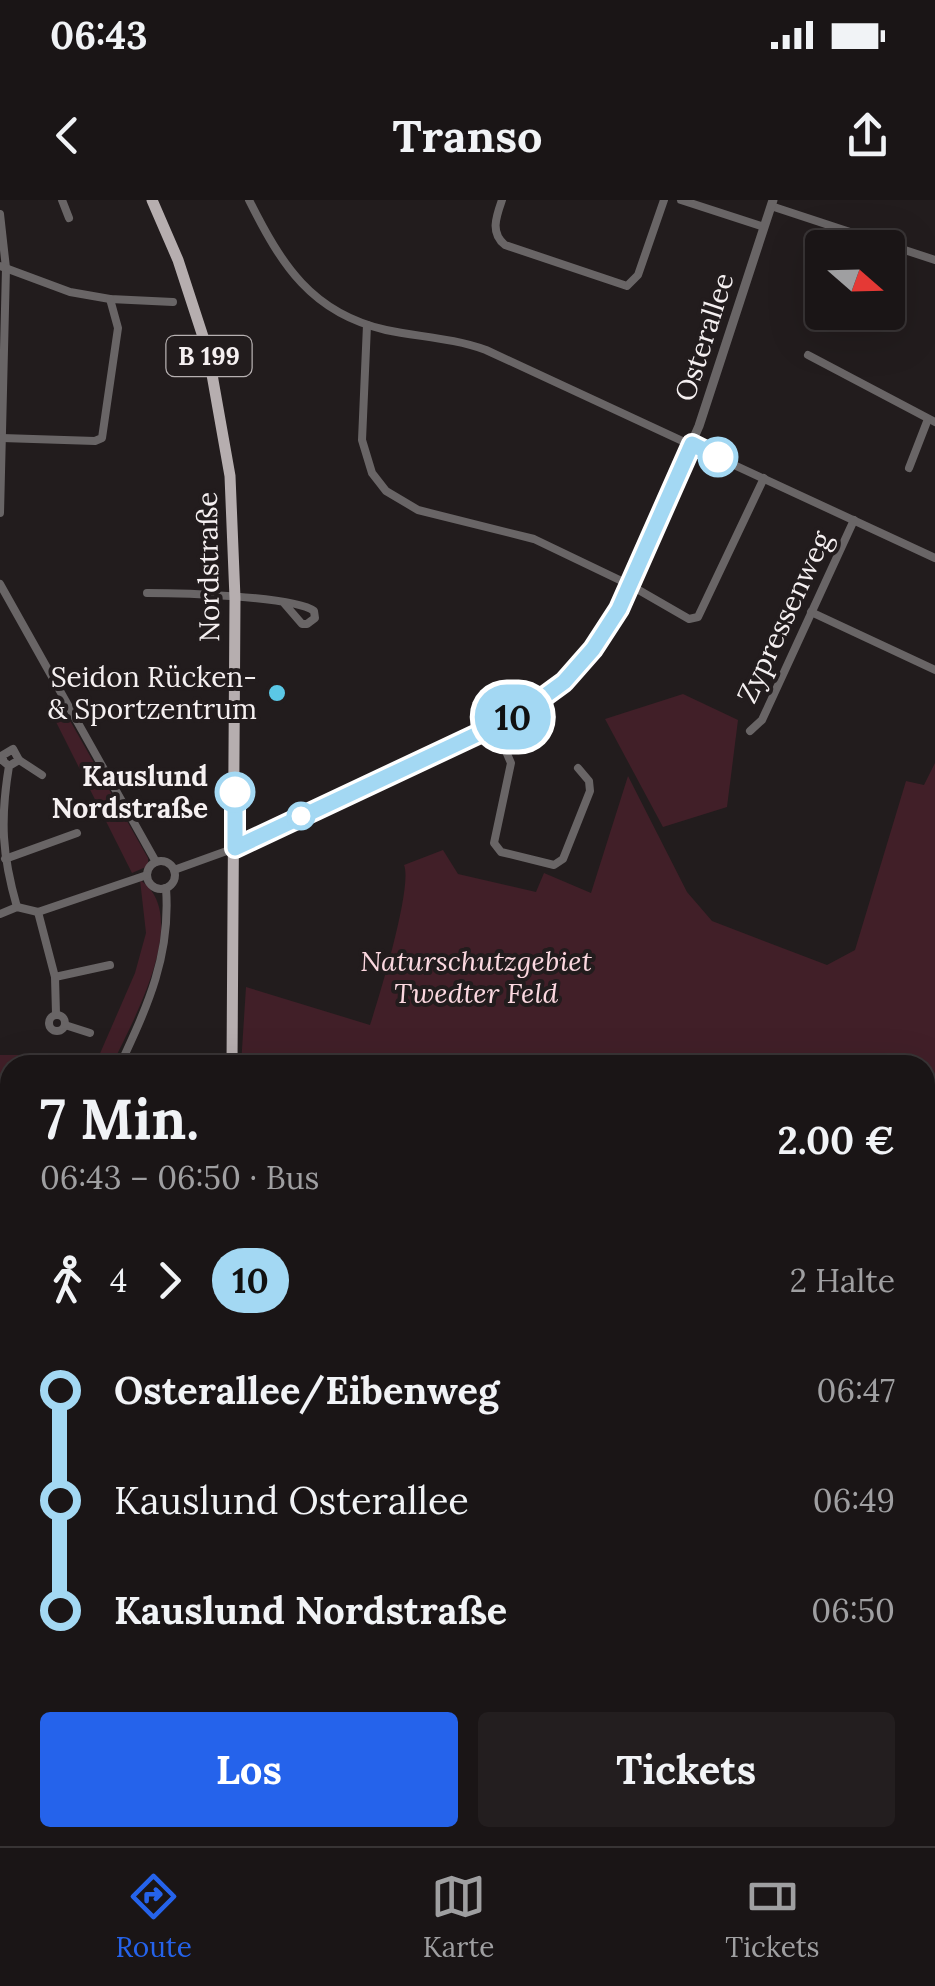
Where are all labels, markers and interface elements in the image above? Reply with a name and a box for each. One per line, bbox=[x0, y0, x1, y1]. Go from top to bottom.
text: 06:43 bbox=[50, 11, 148, 59]
text: Transo bbox=[392, 107, 543, 164]
icon: back bbox=[40, 108, 95, 163]
icon: share bbox=[840, 108, 895, 163]
north arrow bbox=[805, 230, 905, 330]
map controls bbox=[805, 230, 905, 330]
street label: Osterallee bbox=[666, 268, 742, 406]
road number: B 199 bbox=[166, 336, 252, 376]
unlabelled marker bbox=[699, 438, 737, 476]
street label: Nordstraße bbox=[189, 491, 227, 643]
street label: Zypressenweg bbox=[729, 525, 840, 709]
place label: Seidon Rücken- & Sportzentrum bbox=[47, 659, 257, 727]
marker: Seidon Rücken- & Sportzentrum bbox=[266, 682, 288, 704]
line badge: 10 bbox=[468, 684, 558, 750]
text: 10 bbox=[495, 695, 531, 740]
place label: Kauslund Nordstraße bbox=[52, 758, 208, 826]
marker: Kauslund Nordstraße bbox=[216, 773, 254, 811]
unlabelled marker bbox=[288, 803, 314, 829]
park label: Naturschutzgebiet Twedter Feld bbox=[360, 943, 593, 1011]
text: 7 Min. bbox=[40, 1084, 199, 1154]
text: 2.00 € bbox=[777, 1116, 895, 1164]
text: 06:43 – 06:50 · Bus bbox=[40, 1157, 319, 1198]
icon: walk bbox=[40, 1253, 95, 1308]
icon: forward bbox=[142, 1253, 197, 1308]
text: 10 bbox=[232, 1258, 269, 1303]
text: 4 bbox=[110, 1260, 127, 1301]
text: 2 Halte bbox=[790, 1260, 895, 1301]
text: Osterallee/Eibenweg bbox=[114, 1366, 499, 1414]
text: 06:47 bbox=[817, 1370, 895, 1411]
text: Kauslund Osterallee bbox=[114, 1476, 469, 1524]
text: 06:49 bbox=[813, 1480, 895, 1521]
text: Kauslund Nordstraße bbox=[114, 1586, 507, 1634]
text: 06:50 bbox=[811, 1590, 895, 1631]
button: Los bbox=[40, 1712, 458, 1827]
button: Tickets bbox=[478, 1712, 895, 1827]
tab: Route bbox=[115, 1869, 192, 1965]
tab: Karte bbox=[423, 1869, 495, 1965]
tab: Tickets bbox=[725, 1869, 820, 1965]

